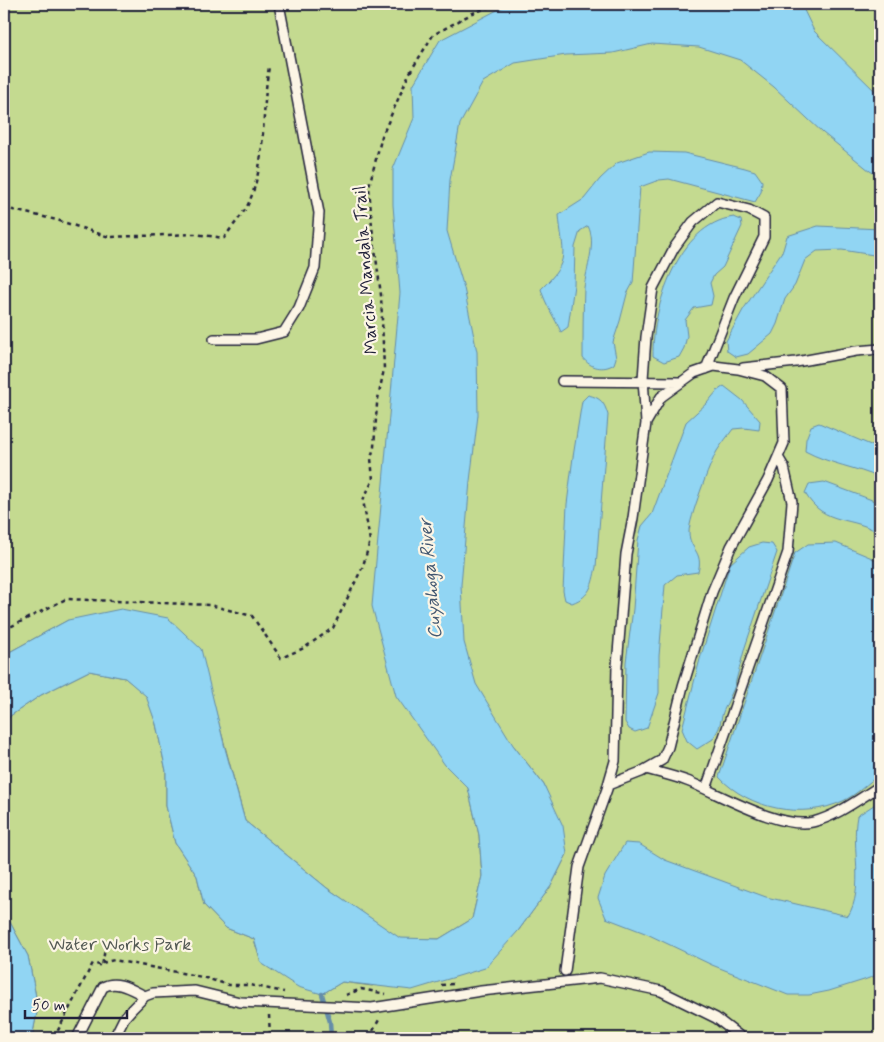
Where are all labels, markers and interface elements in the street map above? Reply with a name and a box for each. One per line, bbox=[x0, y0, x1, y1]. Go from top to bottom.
street label: Marcia Mandala Trail bbox=[348, 185, 384, 355]
water label: Cuyahoga River bbox=[413, 516, 448, 640]
park label: Water Works Park bbox=[49, 933, 191, 957]
scale bar bbox=[25, 987, 128, 1019]
text: 50 m bbox=[32, 996, 66, 1016]

